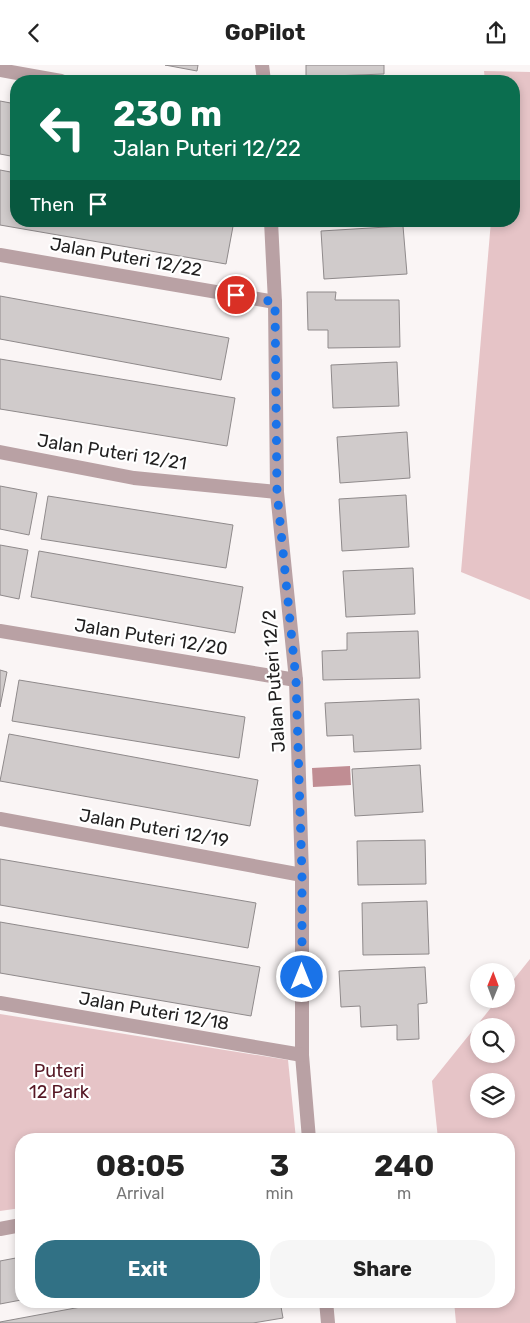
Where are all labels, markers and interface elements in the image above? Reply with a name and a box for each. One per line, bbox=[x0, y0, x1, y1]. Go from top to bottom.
icon: back bbox=[20, 19, 48, 47]
text: GoPilot bbox=[225, 19, 305, 46]
icon: share bbox=[482, 19, 510, 47]
text: 230 m bbox=[113, 93, 222, 135]
icon: left bbox=[30, 95, 95, 160]
text: Jalan Puteri 12/22 bbox=[113, 135, 301, 162]
icon: arrive bbox=[84, 190, 112, 218]
text: Then bbox=[30, 193, 74, 216]
street label: Jalan Puteri 12/22 bbox=[48, 233, 204, 281]
pin bbox=[215, 274, 257, 316]
icon: arrive bbox=[222, 281, 250, 309]
street label: Jalan Puteri 12/21 bbox=[36, 429, 188, 475]
street label: Jalan Puteri 12/2 bbox=[258, 609, 290, 753]
street label: Jalan Puteri 12/20 bbox=[73, 614, 229, 660]
street label: Jalan Puteri 12/19 bbox=[78, 804, 230, 852]
position arrow bbox=[275, 950, 327, 1002]
north arrow bbox=[470, 963, 515, 1007]
map controls bbox=[470, 963, 515, 1118]
street label: Jalan Puteri 12/18 bbox=[77, 987, 231, 1035]
button: search bbox=[470, 1018, 515, 1063]
park label: Puteri 12 Park bbox=[29, 1060, 90, 1103]
button: layers bbox=[470, 1073, 515, 1118]
text: 08:05 bbox=[96, 1148, 185, 1184]
text: 3 bbox=[270, 1148, 289, 1184]
text: 240 bbox=[374, 1148, 434, 1184]
text: Arrival bbox=[116, 1184, 164, 1203]
text: min bbox=[266, 1184, 293, 1203]
text: m bbox=[397, 1184, 411, 1203]
button: Exit bbox=[35, 1240, 260, 1298]
button: Share bbox=[270, 1240, 495, 1298]

